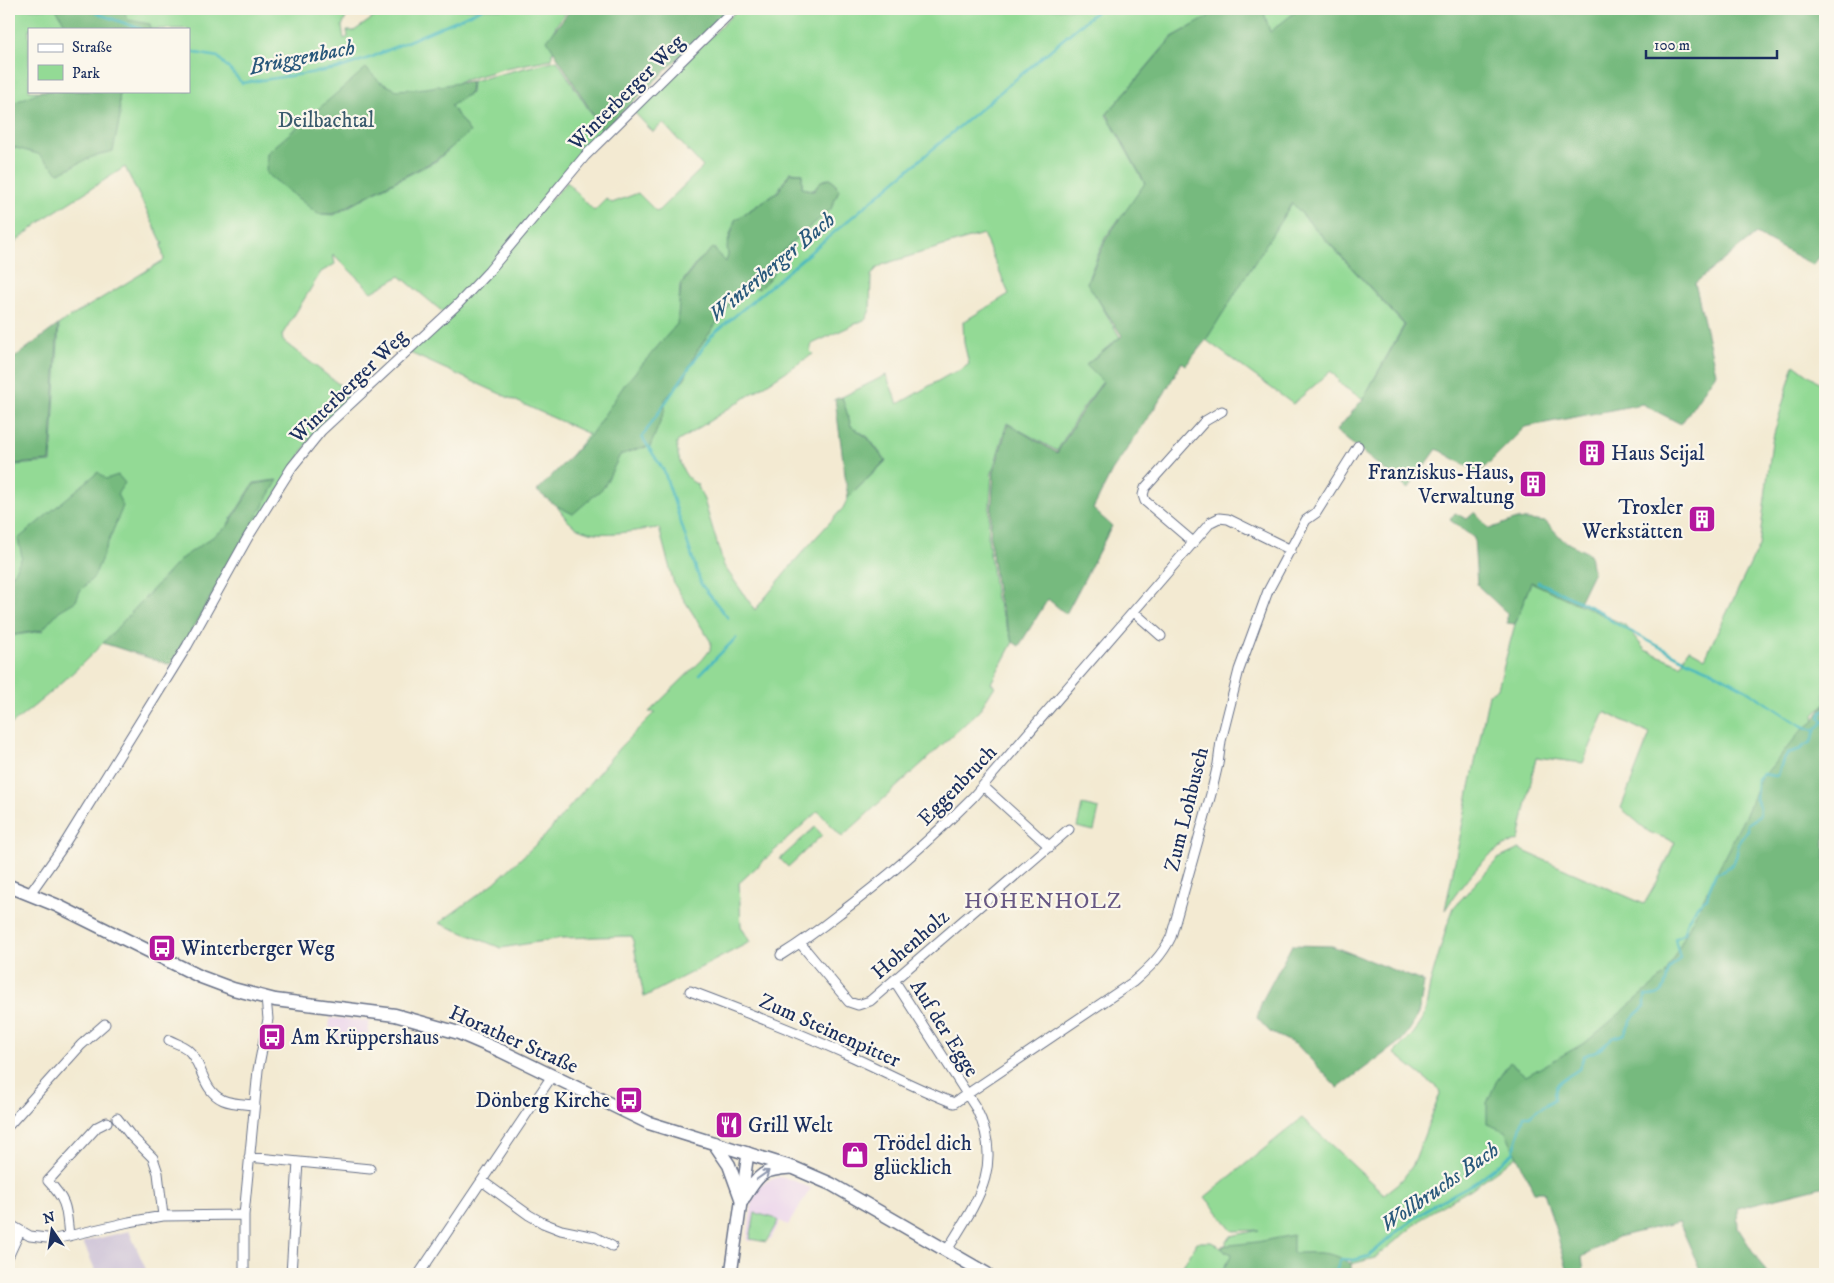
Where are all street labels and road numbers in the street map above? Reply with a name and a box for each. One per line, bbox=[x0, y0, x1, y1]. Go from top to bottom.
street label: Winterberger Weg bbox=[563, 29, 691, 157]
street label: Winterberger Weg bbox=[284, 324, 413, 450]
street label: Eggenbruch bbox=[913, 740, 1003, 832]
street label: Zum Lohbusch bbox=[1159, 744, 1215, 874]
street label: Hohenholz bbox=[866, 904, 955, 986]
street label: Auf der Egge bbox=[904, 975, 985, 1082]
street label: Zum Steinenpitter bbox=[755, 988, 905, 1074]
street label: Horather Straße bbox=[445, 1000, 583, 1080]

